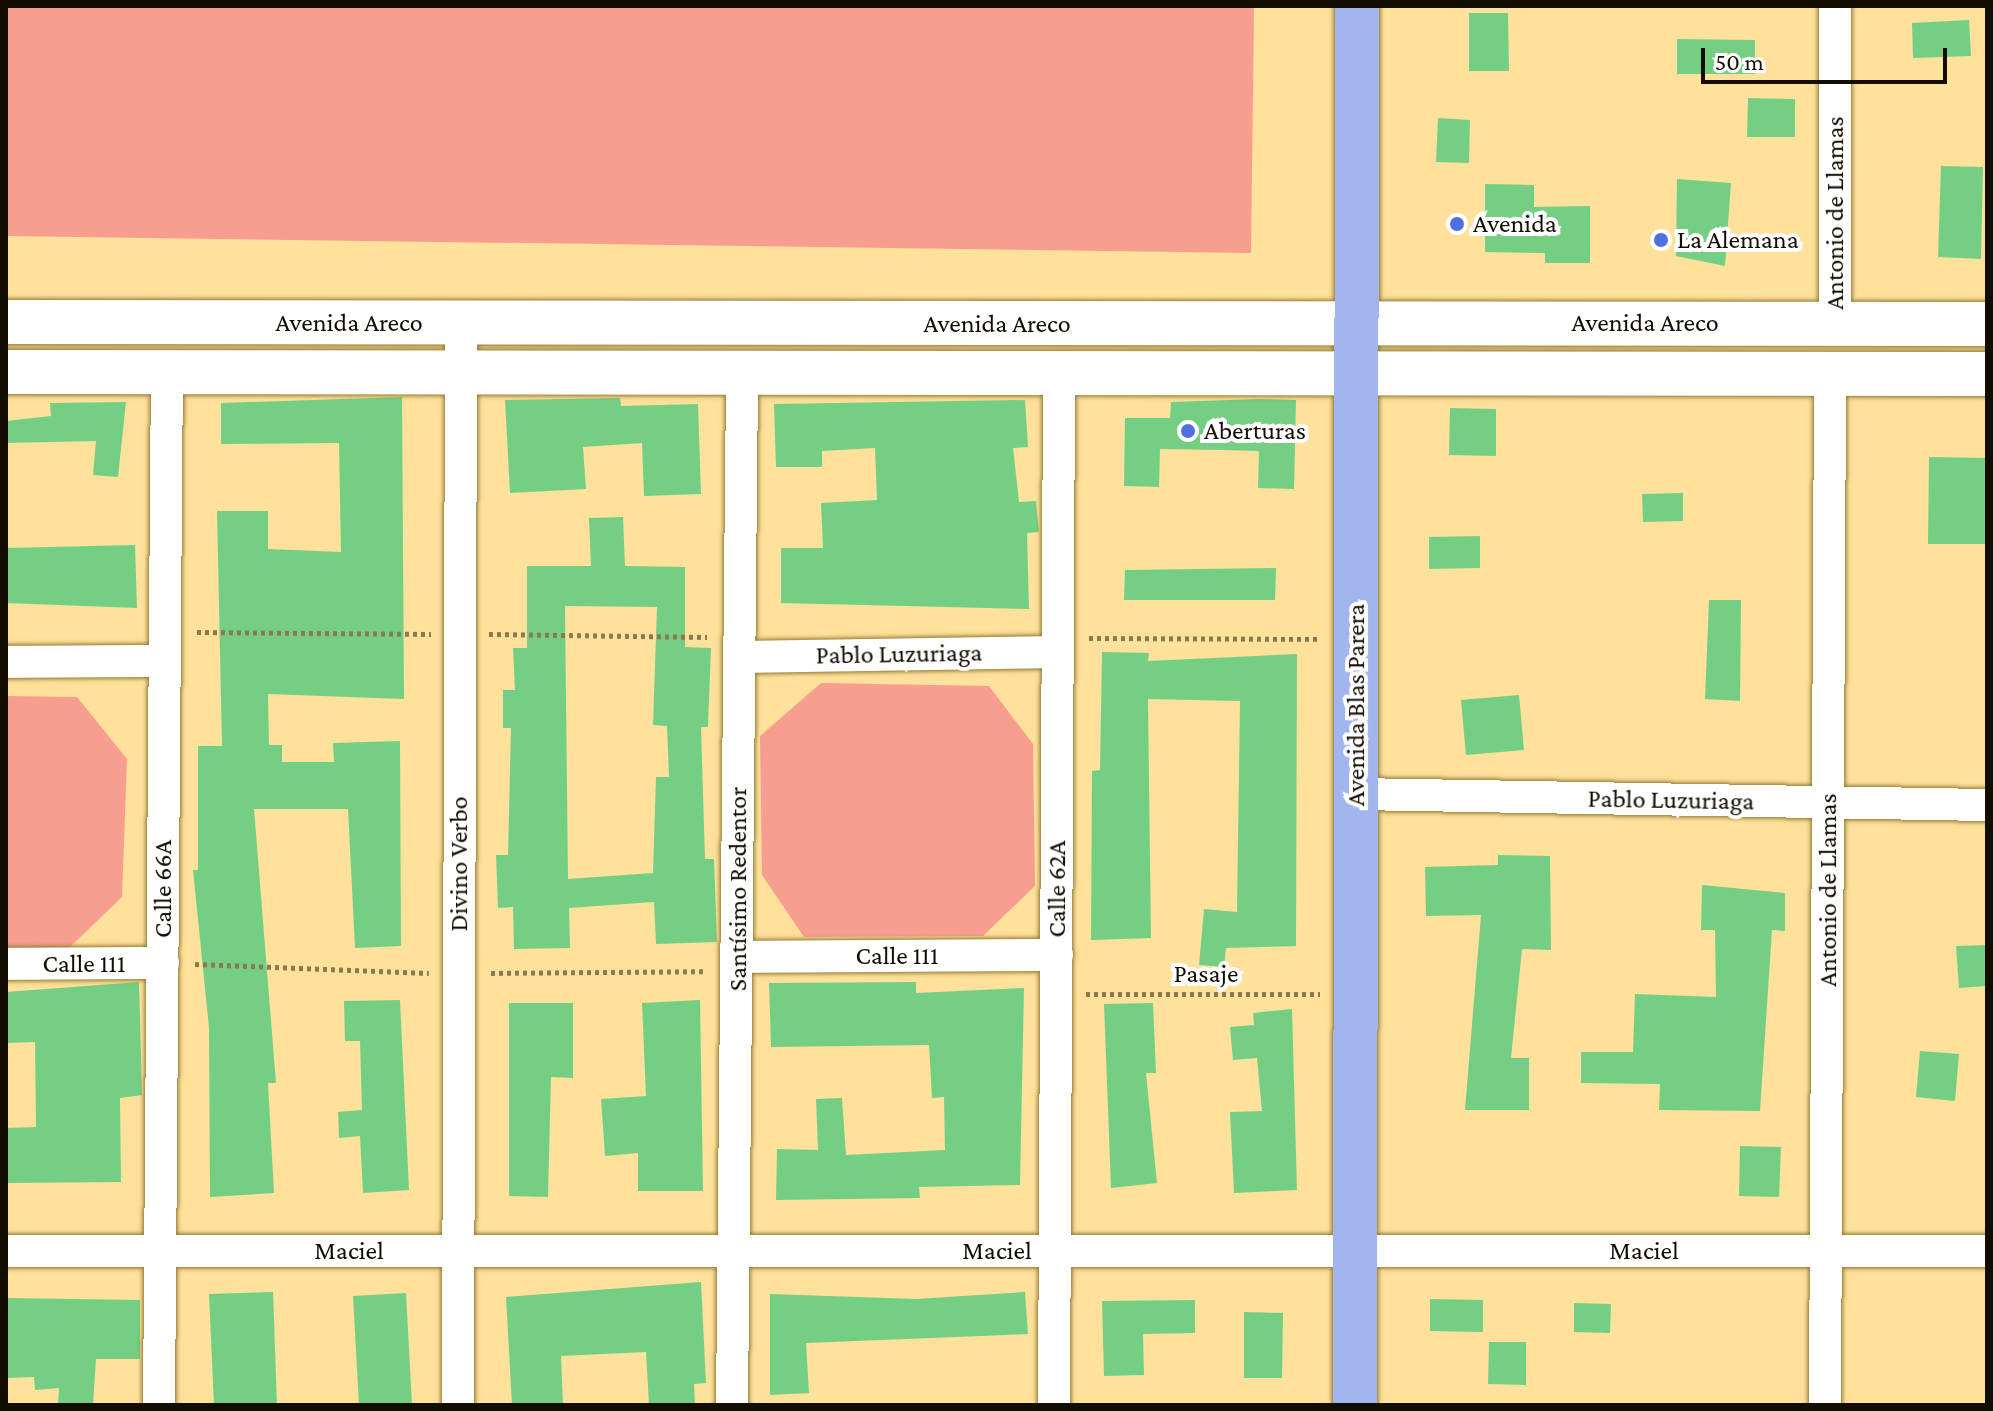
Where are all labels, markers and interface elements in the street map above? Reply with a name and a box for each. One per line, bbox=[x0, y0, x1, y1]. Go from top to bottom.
scale bar bbox=[1705, 32, 1951, 82]
text: 50 m bbox=[1715, 48, 1764, 75]
street label: Antonio de Llamas bbox=[1819, 116, 1851, 310]
place label: Avenida bbox=[1473, 208, 1557, 240]
marker: Avenida bbox=[1448, 215, 1466, 233]
place label: La Alemana bbox=[1677, 224, 1799, 256]
marker: La Alemana bbox=[1652, 231, 1670, 249]
street label: Avenida Areco bbox=[275, 307, 423, 339]
street label: Avenida Areco bbox=[1571, 307, 1719, 339]
street label: Avenida Areco bbox=[923, 308, 1071, 340]
place label: Aberturas bbox=[1204, 415, 1306, 447]
marker: Aberturas bbox=[1179, 422, 1197, 440]
street label: Avenida Blas Parera bbox=[1340, 604, 1372, 806]
street label: Pablo Luzuriaga bbox=[815, 637, 983, 671]
street label: Pablo Luzuriaga bbox=[1587, 783, 1755, 817]
street label: Santísimo Redentor bbox=[722, 787, 754, 991]
street label: Antonio de Llamas bbox=[1812, 793, 1844, 987]
street label: Divino Verbo bbox=[443, 796, 475, 932]
street label: Calle 66A bbox=[147, 840, 179, 938]
street label: Calle 62A bbox=[1041, 840, 1073, 938]
street label: Calle 111 bbox=[855, 940, 939, 972]
street label: Calle 111 bbox=[42, 948, 126, 980]
street label: Pasaje bbox=[1174, 958, 1238, 990]
street label: Maciel bbox=[314, 1235, 384, 1267]
street label: Maciel bbox=[962, 1235, 1032, 1267]
street label: Maciel bbox=[1609, 1235, 1679, 1267]

